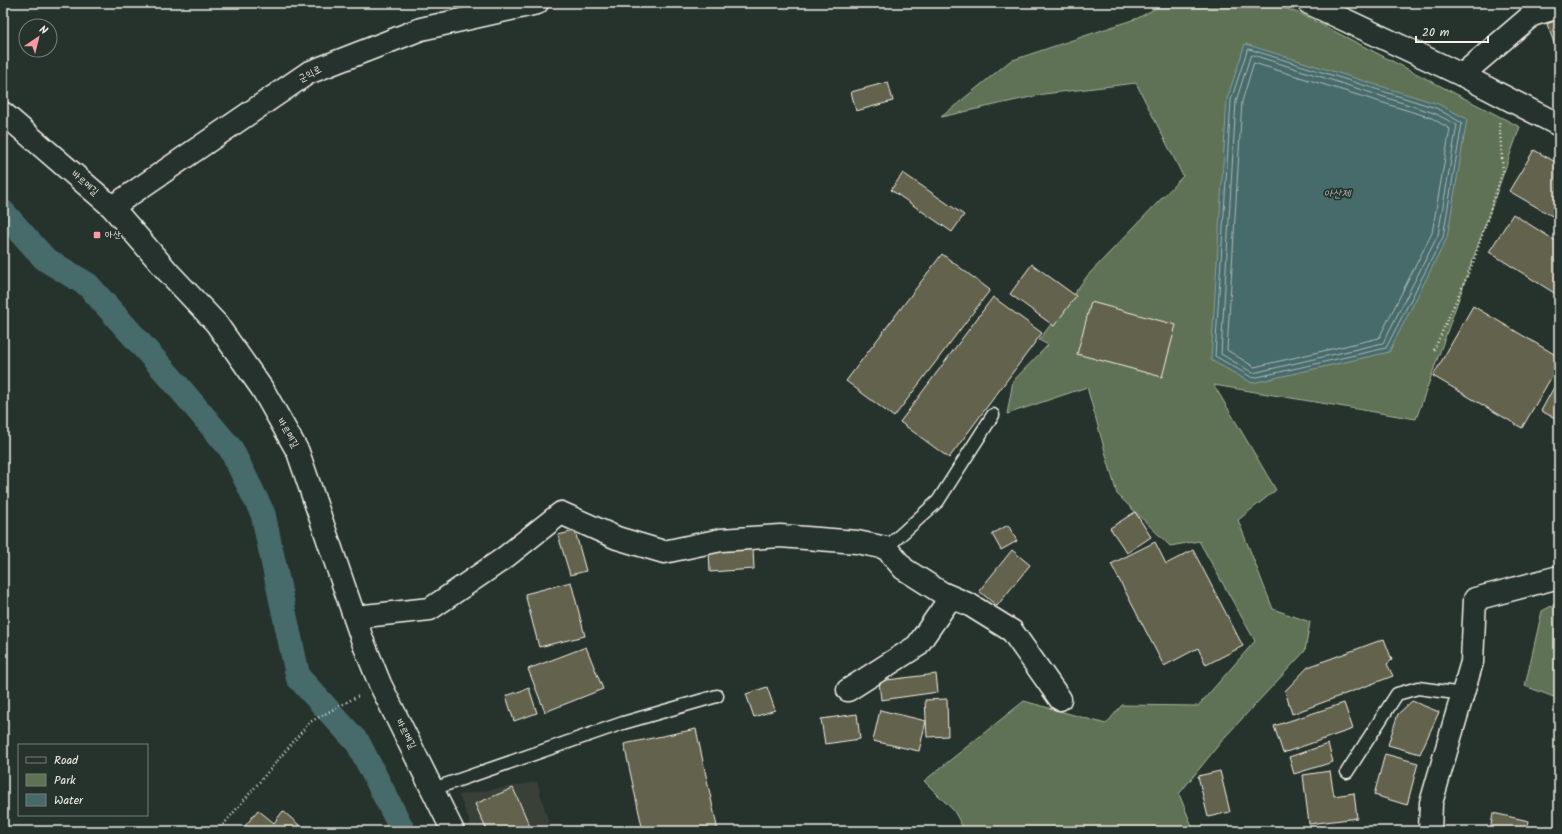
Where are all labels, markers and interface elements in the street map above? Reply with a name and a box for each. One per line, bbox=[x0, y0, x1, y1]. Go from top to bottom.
north arrow bbox=[18, 18, 58, 58]
scale bar bbox=[1416, 18, 1488, 44]
text: N bbox=[35, 21, 51, 40]
text: 20 m bbox=[1422, 23, 1450, 42]
street label: 군익로 bbox=[296, 61, 324, 87]
street label: 바르메길 bbox=[68, 166, 102, 200]
water label: 아산제 bbox=[1324, 185, 1352, 203]
place label: 아산 bbox=[105, 227, 121, 243]
marker: 아산 bbox=[92, 230, 102, 240]
street label: 바르메길 bbox=[273, 415, 303, 451]
street label: 바르메길 bbox=[392, 716, 420, 752]
legend bbox=[18, 744, 148, 816]
text: Road bbox=[54, 751, 79, 770]
text: Park bbox=[54, 771, 76, 790]
text: Water bbox=[54, 791, 84, 810]

